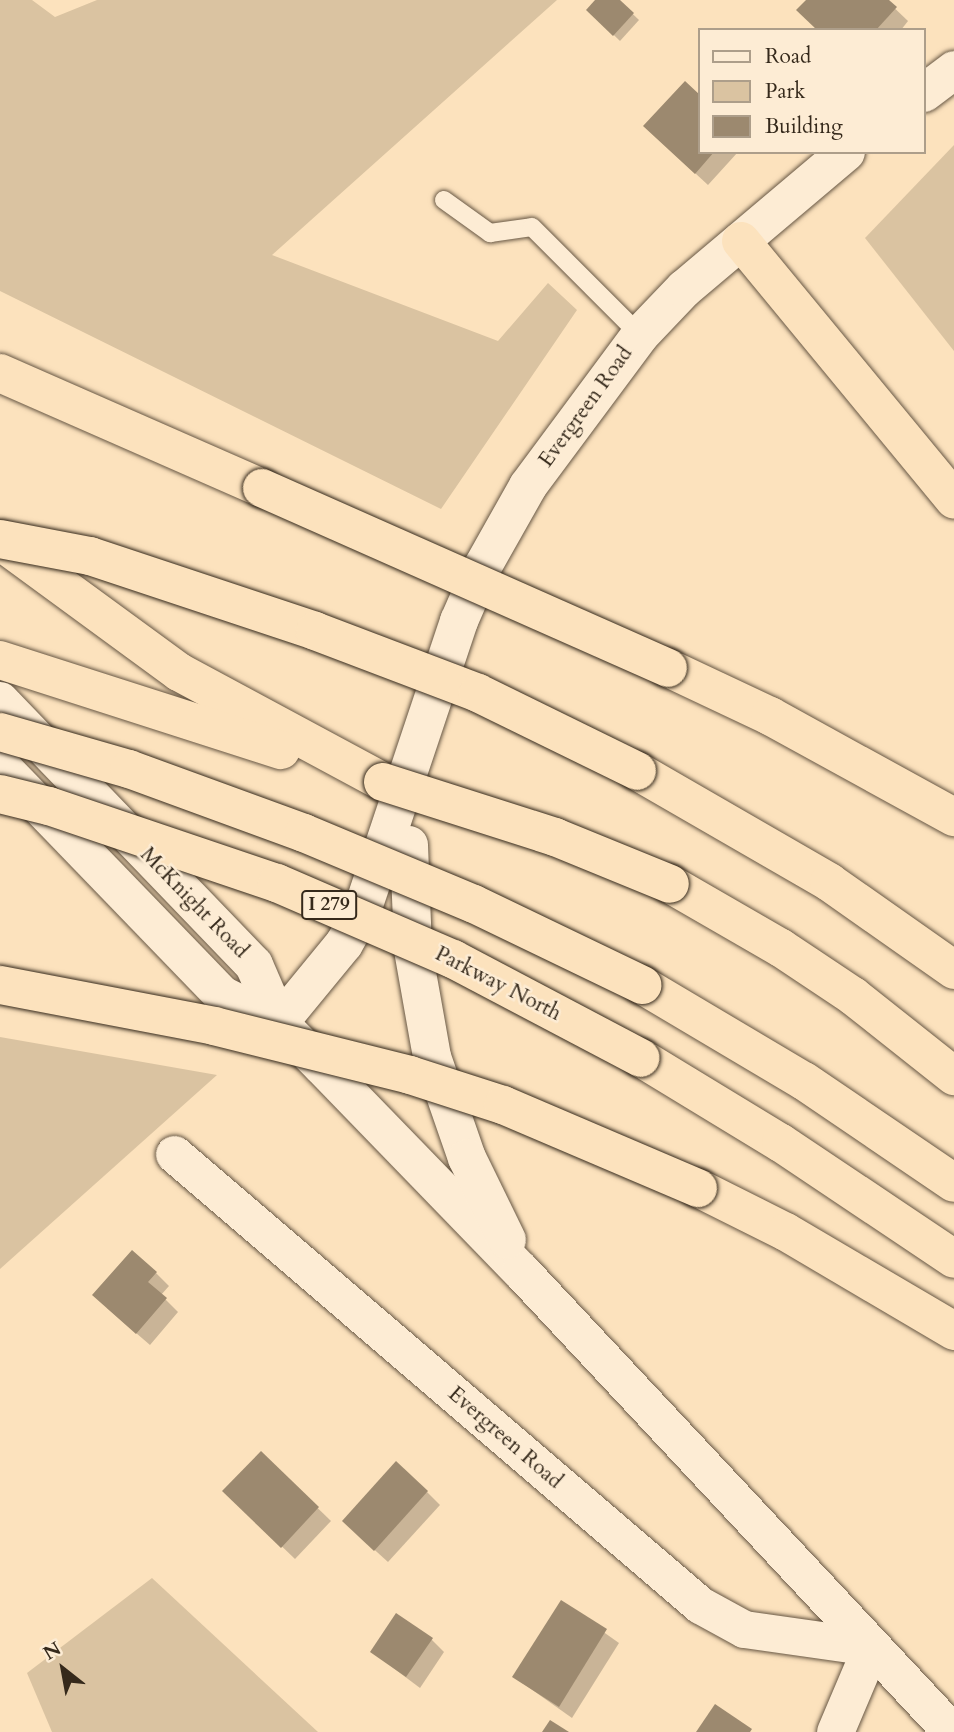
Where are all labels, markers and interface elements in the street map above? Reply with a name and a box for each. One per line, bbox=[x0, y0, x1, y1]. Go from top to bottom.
legend bbox=[698, 28, 926, 154]
text: Road bbox=[765, 42, 811, 71]
text: Park bbox=[765, 77, 805, 106]
text: Building bbox=[765, 112, 843, 141]
street label: Evergreen Road bbox=[534, 342, 638, 472]
street label: McKnight Road bbox=[135, 842, 253, 964]
road number: I 279 bbox=[301, 890, 357, 920]
street label: Parkway North bbox=[431, 941, 565, 1027]
street label: Evergreen Road bbox=[443, 1382, 567, 1494]
north arrow bbox=[28, 1634, 98, 1704]
text: N bbox=[38, 1636, 66, 1666]

